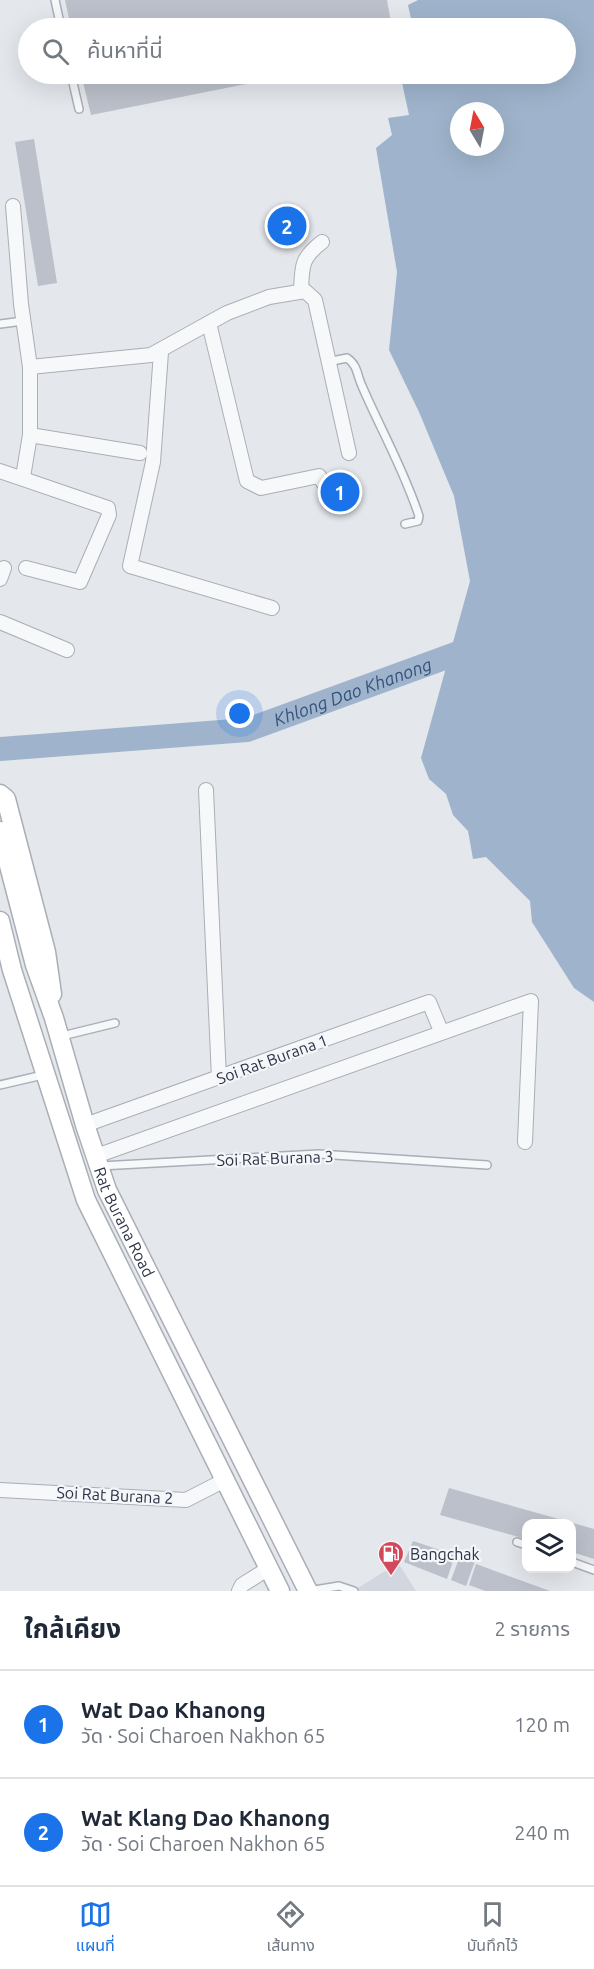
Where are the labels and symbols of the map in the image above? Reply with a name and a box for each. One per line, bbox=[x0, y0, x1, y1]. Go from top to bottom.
north arrow bbox=[450, 102, 504, 156]
pin: 2 bbox=[268, 204, 306, 248]
pin: 1 bbox=[320, 470, 360, 514]
water label: Khlong Dao Khanong bbox=[271, 653, 434, 729]
your location bbox=[225, 699, 254, 728]
street label: Soi Rat Burana 1 bbox=[214, 1031, 330, 1087]
street label: Soi Rat Burana 3 bbox=[216, 1147, 334, 1169]
street label: Rat Burana Road bbox=[91, 1165, 158, 1280]
street label: Soi Rat Burana 2 bbox=[56, 1483, 174, 1507]
fuel station icon: Bangchak bbox=[376, 1539, 406, 1577]
place label: Bangchak bbox=[410, 1545, 480, 1563]

